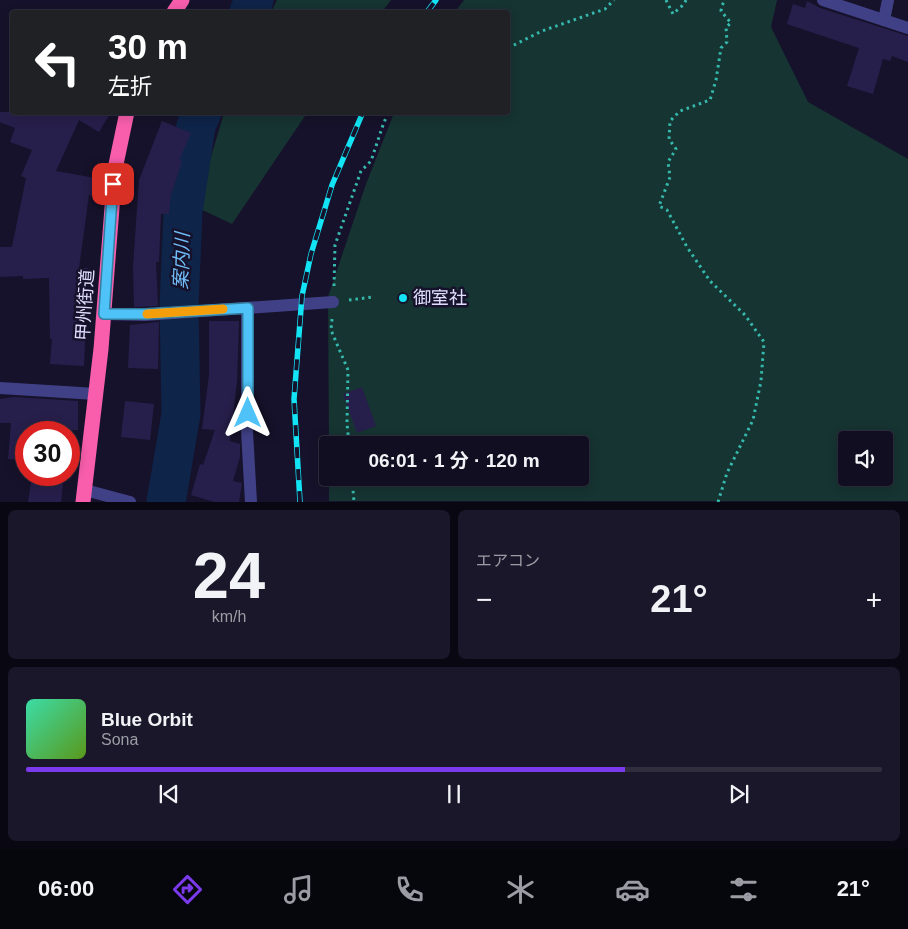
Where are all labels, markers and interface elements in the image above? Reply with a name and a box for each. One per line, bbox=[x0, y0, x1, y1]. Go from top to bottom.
text: 30 m bbox=[108, 27, 188, 66]
icon: left bbox=[25, 30, 90, 95]
text: 左折 bbox=[108, 74, 152, 99]
pin bbox=[92, 163, 134, 205]
icon: arrive bbox=[99, 170, 127, 198]
water label: 案内川 bbox=[170, 230, 193, 290]
street label: 甲州街道 bbox=[73, 268, 97, 342]
place label: 御室社 bbox=[413, 288, 467, 308]
marker: 御室社 bbox=[397, 292, 409, 304]
position arrow bbox=[221, 386, 273, 438]
speed limit sign: 30 bbox=[15, 421, 80, 486]
map controls bbox=[838, 431, 893, 486]
button: sound bbox=[838, 431, 893, 486]
text: 06:01 · 1 分 · 120 m bbox=[368, 450, 540, 471]
text: 24 bbox=[193, 539, 265, 612]
text: エアコン bbox=[476, 552, 540, 569]
text: 21° bbox=[650, 578, 708, 620]
text: − bbox=[476, 584, 492, 615]
text: + bbox=[866, 584, 882, 615]
text: km/h bbox=[212, 608, 246, 625]
text: Blue Orbit bbox=[101, 709, 193, 730]
text: Sona bbox=[101, 731, 138, 748]
icon: previous bbox=[155, 780, 183, 808]
icon: pause bbox=[440, 780, 468, 808]
icon: next bbox=[725, 780, 753, 808]
icon: directions bbox=[170, 872, 205, 907]
icon: music bbox=[281, 872, 316, 907]
icon: phone bbox=[392, 872, 427, 907]
icon: climate bbox=[503, 872, 538, 907]
icon: car bbox=[615, 872, 650, 907]
icon: filters bbox=[726, 872, 761, 907]
text: 06:00 bbox=[38, 876, 94, 901]
text: 21° bbox=[837, 876, 870, 901]

